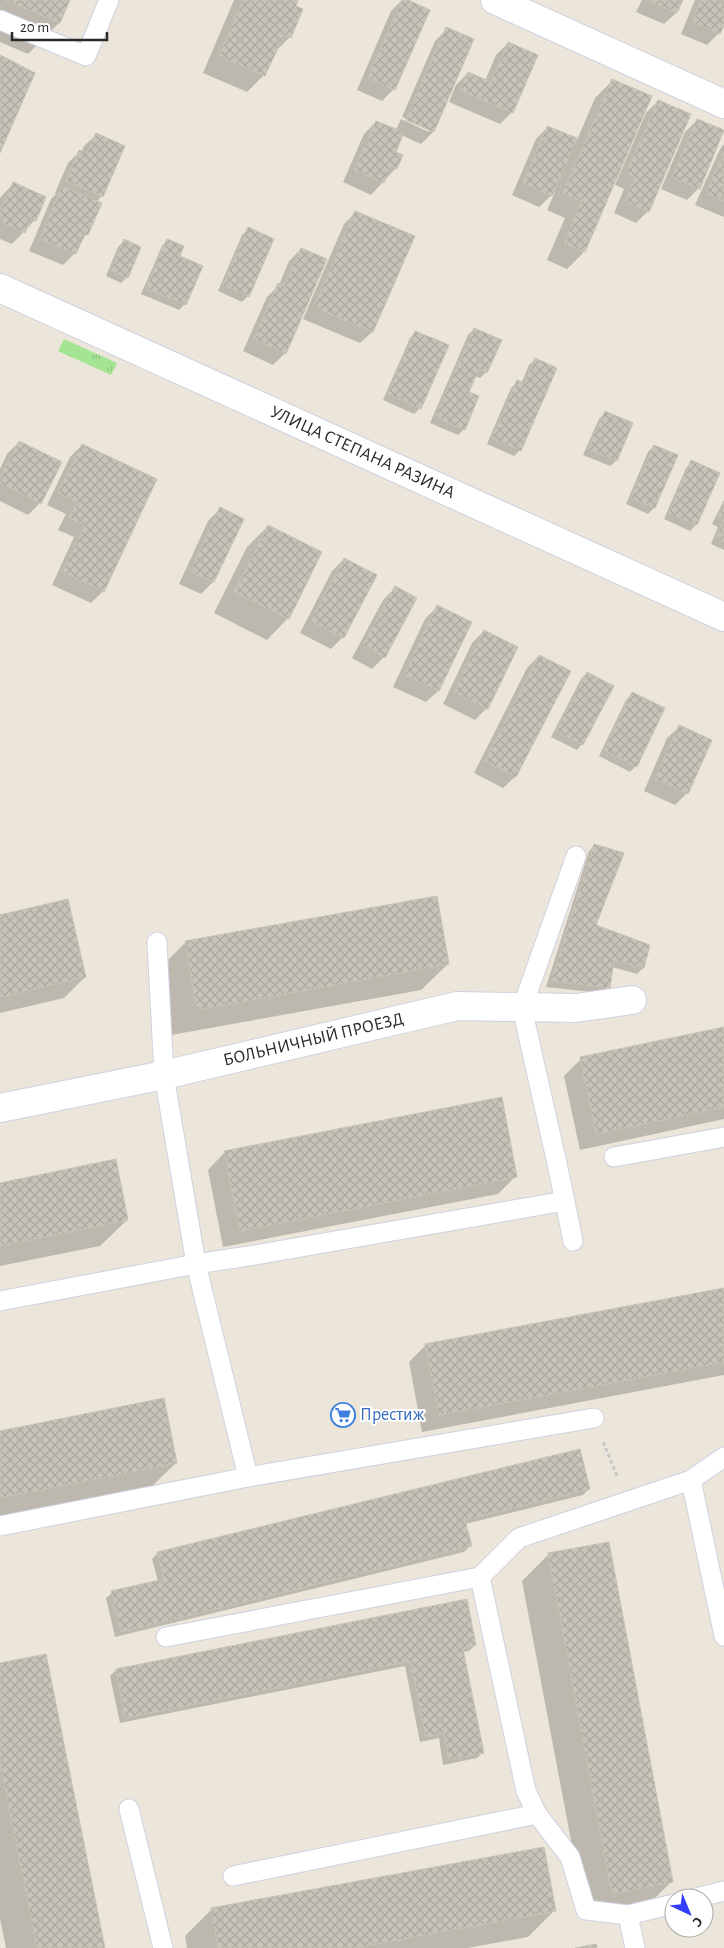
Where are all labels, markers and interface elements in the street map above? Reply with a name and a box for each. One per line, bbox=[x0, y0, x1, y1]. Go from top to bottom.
scale bar bbox=[12, 10, 108, 42]
text: 20 m bbox=[20, 20, 49, 35]
street label: УЛИЦА СТЕПАНА РАЗИНА bbox=[267, 403, 458, 503]
street label: БОЛЬНИЧНЫЙ ПРОЕЗД bbox=[222, 1010, 406, 1070]
supermarket icon: Престиж bbox=[330, 1402, 356, 1428]
place label: Престиж bbox=[360, 1406, 425, 1424]
north arrow bbox=[664, 1888, 714, 1938]
text: С bbox=[690, 1914, 705, 1930]

